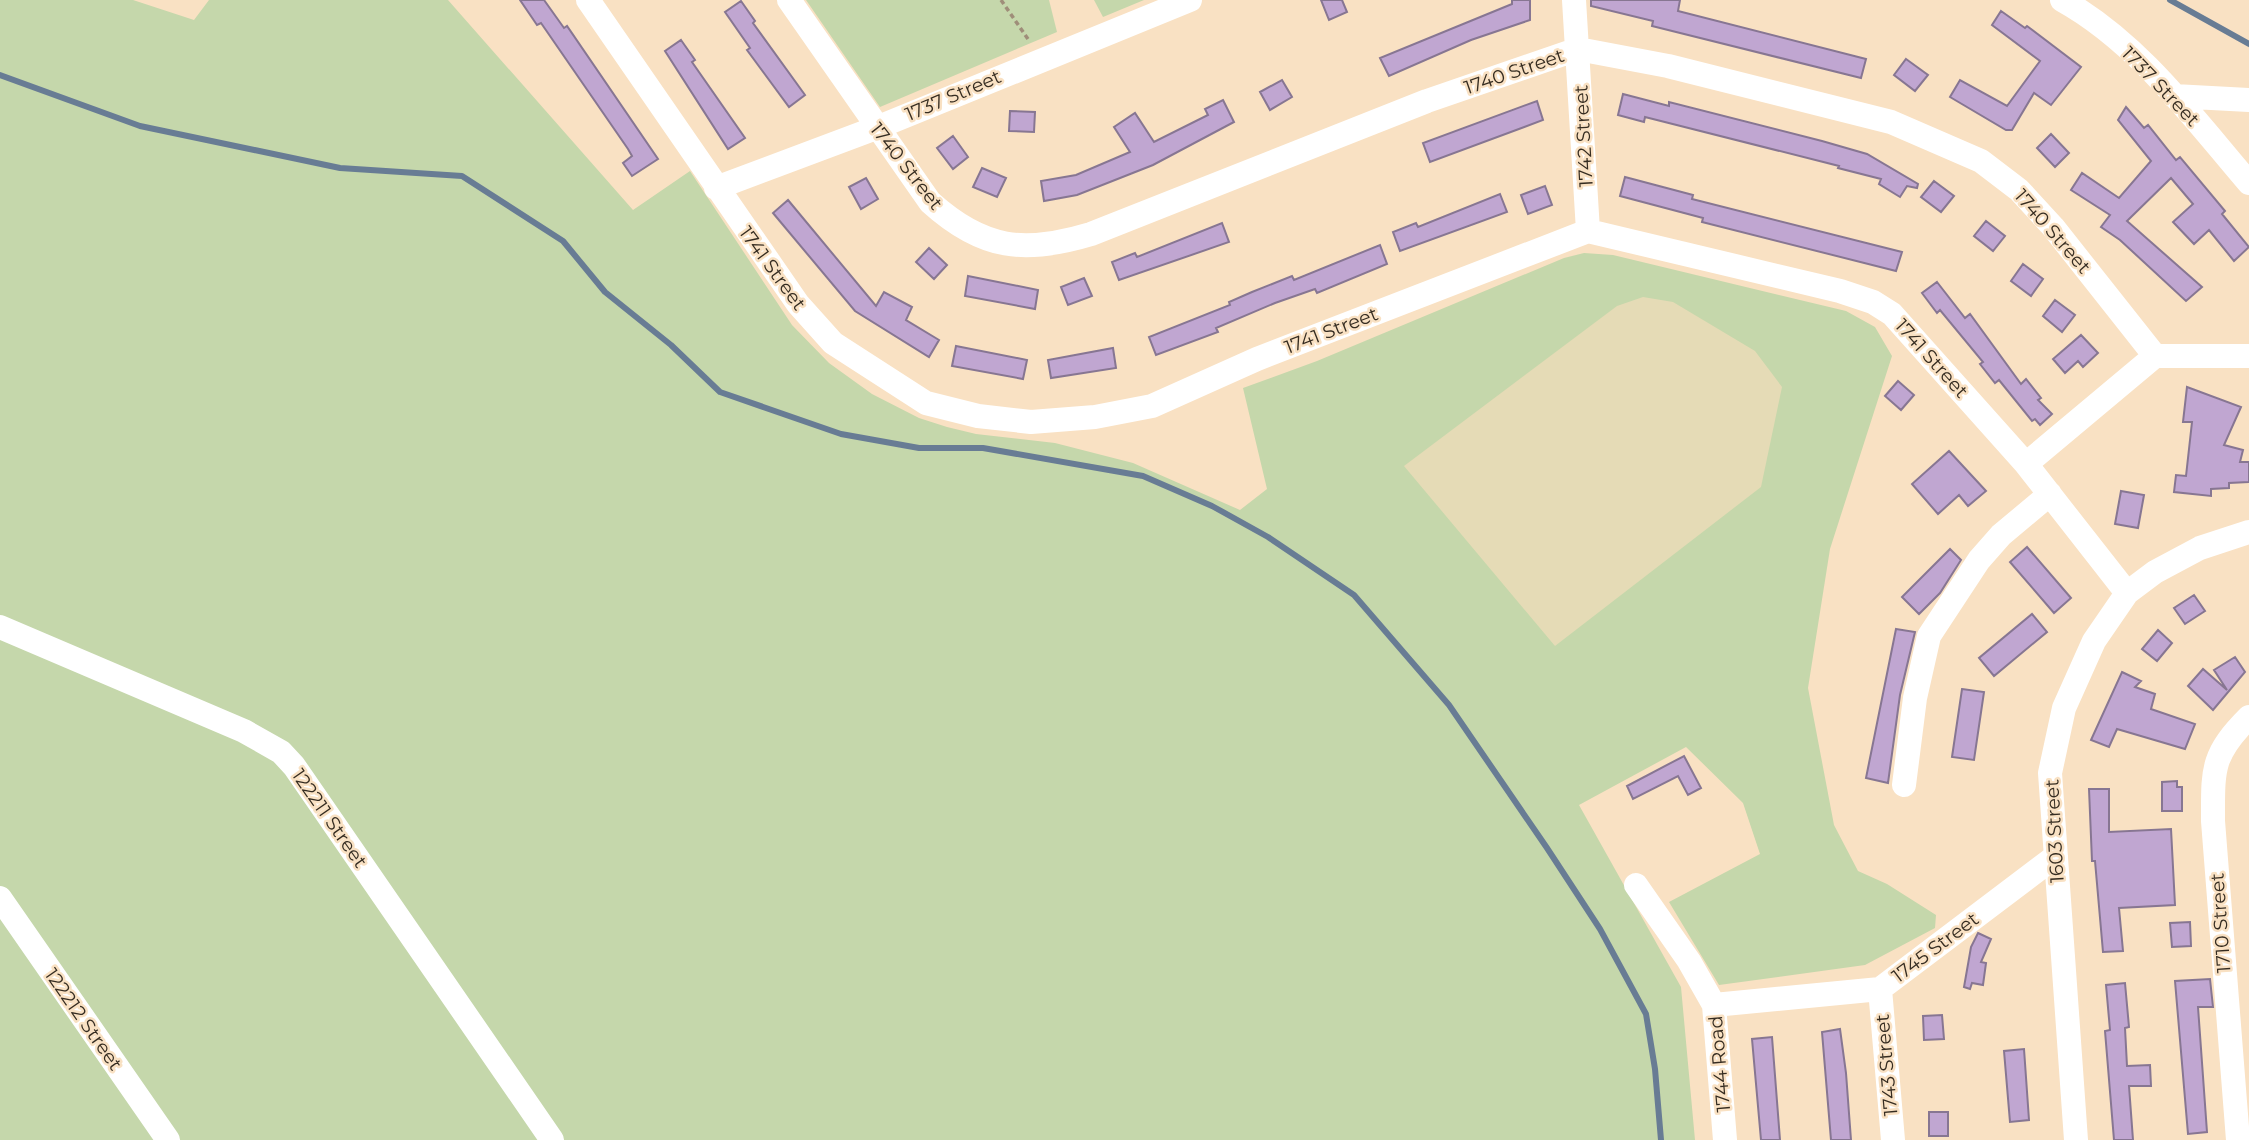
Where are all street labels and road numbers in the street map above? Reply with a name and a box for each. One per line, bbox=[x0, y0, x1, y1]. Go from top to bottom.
street label: 1737 Street bbox=[2117, 42, 2205, 131]
street label: 1740 Street bbox=[1461, 44, 1568, 99]
street label: 1737 Street bbox=[902, 65, 1005, 126]
street label: 1742 Street bbox=[1569, 84, 1598, 188]
street label: 1740 Street bbox=[865, 118, 948, 215]
street label: 1740 Street bbox=[2010, 184, 2096, 278]
street label: 1741 Street bbox=[734, 222, 811, 315]
street label: 1741 Street bbox=[1281, 302, 1381, 359]
street label: 1741 Street bbox=[1890, 314, 1973, 403]
street label: 122211 Street bbox=[287, 764, 372, 872]
street label: 1603 Street bbox=[2040, 778, 2069, 883]
street label: 1710 Street bbox=[2206, 872, 2235, 974]
street label: 1745 Street bbox=[1887, 907, 1983, 987]
street label: 122212 Street bbox=[40, 964, 127, 1075]
street label: 1743 Street bbox=[1871, 1013, 1902, 1117]
street label: 1744 Road bbox=[1704, 1015, 1735, 1113]

